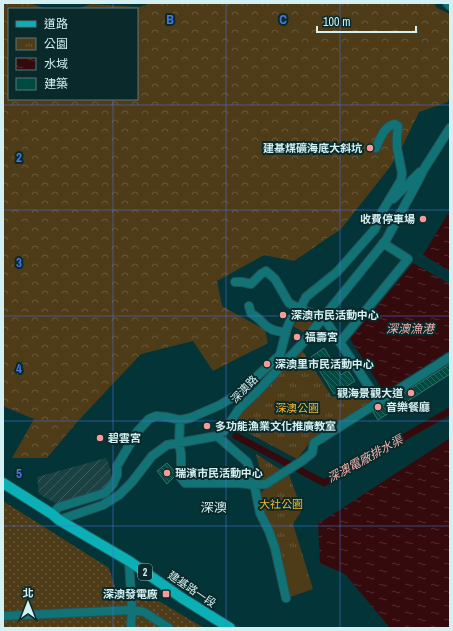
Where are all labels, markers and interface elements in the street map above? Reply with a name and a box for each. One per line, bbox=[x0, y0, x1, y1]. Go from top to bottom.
legend bbox=[8, 8, 138, 100]
scale bar bbox=[317, 8, 416, 34]
text: B bbox=[166, 11, 174, 28]
text: C bbox=[279, 11, 287, 28]
text: 100 m bbox=[323, 14, 350, 30]
text: 道路 bbox=[44, 16, 68, 32]
text: 公園 bbox=[44, 36, 68, 52]
text: 水域 bbox=[44, 56, 68, 72]
text: 建築 bbox=[44, 76, 68, 92]
place label: 建基煤礦海底大斜坑 bbox=[263, 141, 362, 155]
marker: 建基煤礦海底大斜坑 bbox=[365, 143, 375, 153]
text: 2 bbox=[16, 149, 22, 166]
place label: 收費停車場 bbox=[360, 212, 415, 226]
marker: 收費停車場 bbox=[418, 214, 428, 224]
text: 3 bbox=[16, 254, 22, 271]
place label: 深澳市民活動中心 bbox=[291, 308, 379, 322]
marker: 深澳市民活動中心 bbox=[278, 310, 288, 320]
water label: 深澳漁港 bbox=[386, 321, 436, 337]
place label: 福壽宮 bbox=[305, 330, 338, 344]
marker: 福壽宮 bbox=[292, 332, 302, 342]
place label: 深澳里市民活動中心 bbox=[275, 357, 374, 371]
marker: 深澳里市民活動中心 bbox=[262, 359, 272, 369]
text: 4 bbox=[16, 360, 22, 377]
street label: 深澳路 bbox=[228, 372, 260, 406]
place label: 觀海景觀大道 bbox=[337, 386, 404, 400]
marker: 觀海景觀大道 bbox=[406, 388, 416, 398]
place label: 音樂餐廳 bbox=[386, 400, 430, 414]
park label: 深澳公園 bbox=[275, 401, 319, 415]
marker: 音樂餐廳 bbox=[373, 402, 383, 412]
place label: 多功能漁業文化推廣教室 bbox=[215, 419, 336, 433]
marker: 多功能漁業文化推廣教室 bbox=[202, 421, 212, 431]
place label: 碧雲宮 bbox=[108, 431, 141, 445]
water label: 深澳電廠排水渠 bbox=[324, 431, 407, 486]
marker: 碧雲宮 bbox=[95, 433, 105, 443]
text: 5 bbox=[16, 465, 22, 482]
place label: 瑞濱市民活動中心 bbox=[175, 466, 263, 480]
marker: 瑞濱市民活動中心 bbox=[162, 468, 172, 478]
park label: 大社公園 bbox=[259, 497, 303, 511]
district label: 深澳 bbox=[201, 499, 227, 516]
road number: 2 bbox=[138, 564, 152, 580]
street label: 建基路一段 bbox=[165, 568, 219, 610]
north arrow bbox=[8, 583, 48, 623]
text: 北 bbox=[23, 586, 34, 600]
place label: 深澳發電廠 bbox=[103, 587, 158, 601]
marker: 深澳發電廠 bbox=[161, 589, 171, 599]

